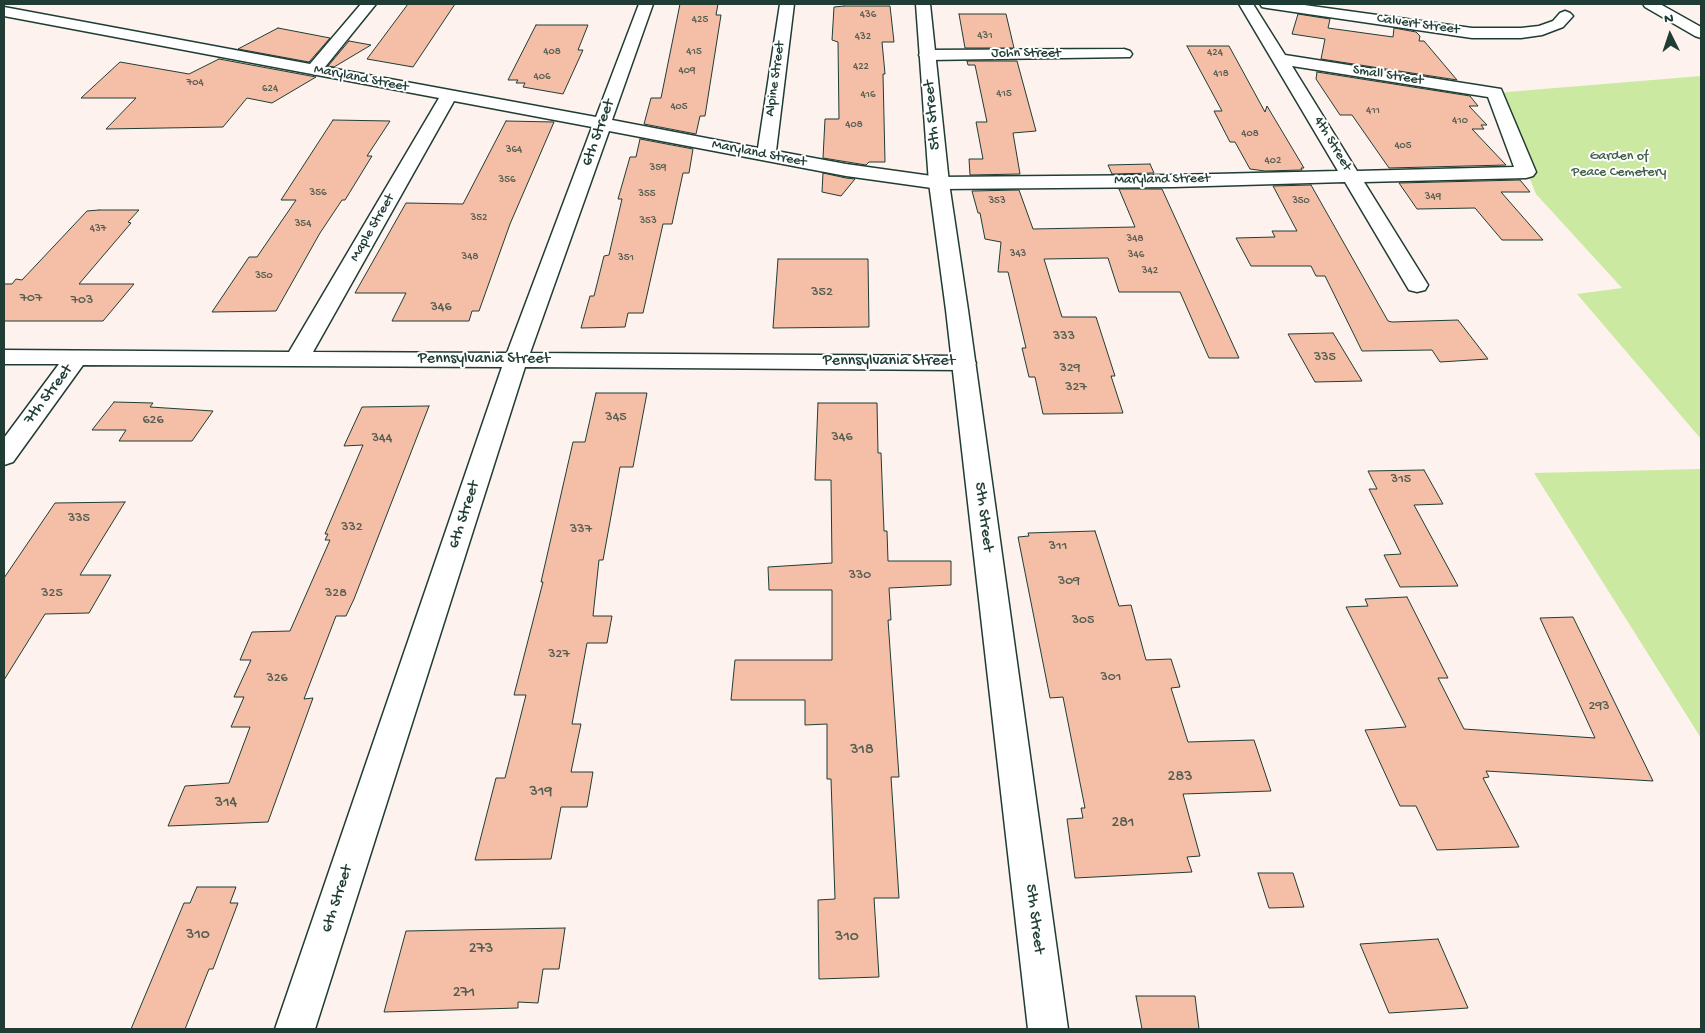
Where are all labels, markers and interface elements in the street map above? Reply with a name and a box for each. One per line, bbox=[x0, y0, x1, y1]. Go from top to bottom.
house number: 436 bbox=[860, 8, 876, 22]
north arrow bbox=[1645, 10, 1695, 60]
street label: Calvert Street bbox=[1376, 11, 1460, 39]
text: N bbox=[1664, 11, 1674, 28]
house number: 425 bbox=[692, 13, 708, 27]
house number: 431 bbox=[977, 29, 993, 43]
house number: 432 bbox=[855, 30, 871, 44]
street label: Alpine Street bbox=[762, 40, 790, 118]
house number: 408 bbox=[543, 45, 561, 59]
house number: 415 bbox=[686, 45, 702, 59]
street label: John Street bbox=[991, 46, 1061, 62]
house number: 424 bbox=[1207, 46, 1223, 60]
house number: 422 bbox=[853, 60, 869, 74]
street label: Maryland Street bbox=[312, 62, 410, 96]
street label: Small Street bbox=[1352, 62, 1424, 90]
house number: 409 bbox=[679, 64, 695, 78]
house number: 418 bbox=[1213, 67, 1229, 81]
house number: 406 bbox=[533, 70, 551, 84]
house number: 704 bbox=[186, 76, 204, 90]
street label: 5th Street bbox=[920, 79, 946, 151]
house number: 624 bbox=[262, 82, 278, 96]
house number: 415 bbox=[996, 87, 1012, 101]
house number: 416 bbox=[860, 88, 876, 102]
street label: 6th Street bbox=[578, 97, 620, 169]
house number: 405 bbox=[670, 100, 688, 114]
house number: 411 bbox=[1366, 104, 1380, 118]
street label: 4th Street bbox=[1309, 114, 1355, 174]
house number: 410 bbox=[1452, 114, 1468, 128]
house number: 408 bbox=[845, 118, 863, 132]
house number: 408 bbox=[1241, 127, 1259, 141]
street label: Maryland Street bbox=[710, 137, 808, 171]
house number: 405 bbox=[1394, 139, 1412, 153]
house number: 364 bbox=[506, 143, 522, 157]
park label: Garden of Peace Cemetery bbox=[1572, 149, 1666, 182]
house number: 402 bbox=[1265, 154, 1281, 168]
house number: 359 bbox=[649, 161, 667, 175]
street label: Maryland Street bbox=[1114, 171, 1210, 189]
house number: 356 bbox=[498, 173, 516, 187]
house number: 356 bbox=[309, 186, 327, 200]
house number: 355 bbox=[638, 187, 656, 201]
house number: 349 bbox=[1425, 190, 1441, 204]
street label: Maple Street bbox=[347, 191, 399, 265]
house number: 353 bbox=[988, 194, 1006, 208]
house number: 350 bbox=[1292, 194, 1310, 208]
house number: 352 bbox=[471, 211, 487, 225]
house number: 353 bbox=[639, 214, 657, 228]
house number: 354 bbox=[295, 217, 311, 231]
house number: 437 bbox=[90, 222, 106, 236]
house number: 348 bbox=[1127, 232, 1143, 246]
house number: 343 bbox=[1010, 247, 1026, 261]
house number: 346 bbox=[1128, 248, 1144, 262]
house number: 348 bbox=[462, 250, 478, 264]
house number: 351 bbox=[618, 251, 634, 265]
house number: 342 bbox=[1142, 264, 1158, 278]
house number: 350 bbox=[255, 269, 273, 283]
house number: 352 bbox=[811, 285, 833, 301]
house number: 707 bbox=[20, 291, 42, 307]
house number: 703 bbox=[71, 293, 93, 309]
house number: 346 bbox=[431, 300, 451, 316]
house number: 333 bbox=[1053, 329, 1075, 345]
street label: Pennsylvania Street bbox=[418, 350, 550, 370]
house number: 335 bbox=[1314, 350, 1336, 366]
street label: Pennsylvania Street bbox=[823, 352, 955, 372]
street label: 7th Street bbox=[20, 361, 78, 429]
house number: 329 bbox=[1059, 361, 1081, 377]
house number: 327 bbox=[1065, 380, 1087, 396]
house number: 345 bbox=[605, 410, 627, 426]
house number: 626 bbox=[142, 413, 164, 429]
house number: 346 bbox=[832, 430, 852, 446]
house number: 344 bbox=[372, 431, 392, 447]
house number: 315 bbox=[1391, 472, 1411, 488]
street label: 6th Street bbox=[445, 479, 485, 551]
street label: 5th Street bbox=[969, 481, 997, 553]
house number: 335 bbox=[68, 511, 90, 527]
house number: 332 bbox=[341, 520, 363, 536]
house number: 337 bbox=[570, 522, 592, 538]
house number: 311 bbox=[1049, 539, 1067, 555]
house number: 330 bbox=[849, 568, 871, 584]
house number: 309 bbox=[1058, 574, 1080, 590]
house number: 325 bbox=[41, 586, 63, 602]
house number: 328 bbox=[325, 586, 347, 602]
house number: 305 bbox=[1072, 613, 1094, 629]
house number: 327 bbox=[548, 647, 570, 663]
house number: 301 bbox=[1101, 670, 1121, 686]
house number: 326 bbox=[266, 671, 288, 687]
house number: 293 bbox=[1588, 699, 1610, 715]
house number: 318 bbox=[850, 741, 874, 761]
house number: 283 bbox=[1168, 768, 1192, 788]
house number: 319 bbox=[530, 783, 552, 803]
house number: 314 bbox=[215, 794, 237, 814]
house number: 281 bbox=[1111, 814, 1135, 834]
street label: 6th Street bbox=[318, 863, 358, 935]
street label: 5th Street bbox=[1020, 883, 1048, 955]
house number: 310 bbox=[186, 926, 210, 946]
house number: 310 bbox=[835, 928, 859, 948]
house number: 273 bbox=[469, 940, 493, 960]
house number: 271 bbox=[453, 984, 475, 1004]

